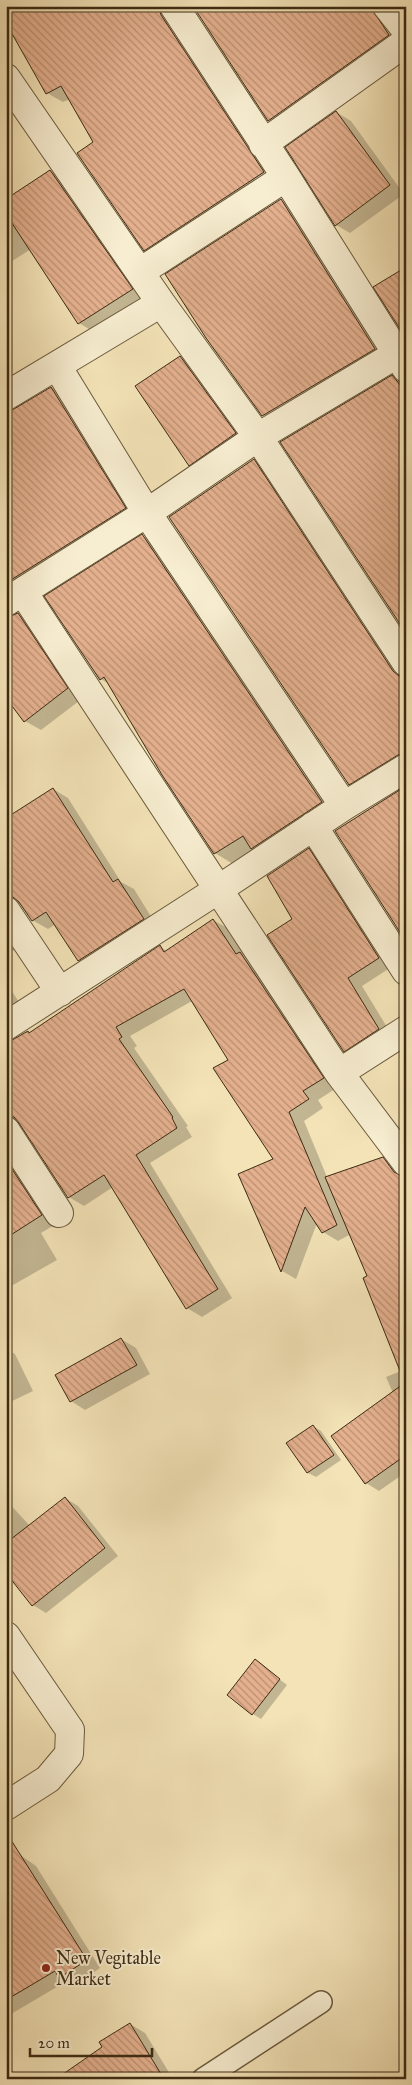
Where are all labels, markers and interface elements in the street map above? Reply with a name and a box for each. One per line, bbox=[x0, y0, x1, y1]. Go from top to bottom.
place label: New Vegitable Market bbox=[56, 1947, 161, 1990]
marker: New Vegitable Market bbox=[40, 1962, 52, 1974]
scale bar bbox=[30, 2025, 152, 2057]
text: 20 m bbox=[38, 2034, 70, 2052]

